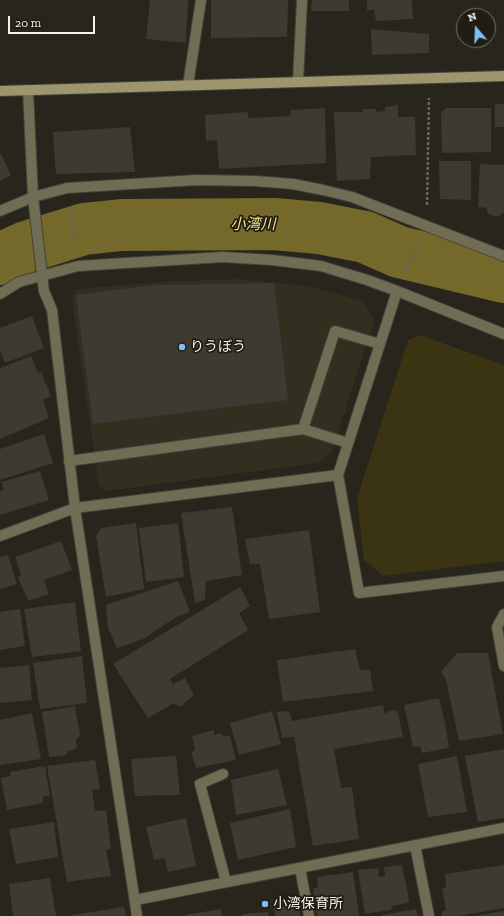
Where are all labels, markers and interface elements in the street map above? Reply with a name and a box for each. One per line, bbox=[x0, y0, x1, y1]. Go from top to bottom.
scale bar bbox=[10, 8, 97, 34]
north arrow bbox=[456, 8, 496, 48]
text: N bbox=[466, 10, 478, 25]
text: 20 m bbox=[15, 16, 41, 30]
water label: 小湾川 bbox=[231, 216, 275, 234]
place label: りうぼう bbox=[190, 339, 246, 355]
marker: りうぼう bbox=[177, 342, 187, 352]
place label: 小湾保育所 bbox=[273, 896, 343, 912]
marker: 小湾保育所 bbox=[260, 899, 270, 909]

